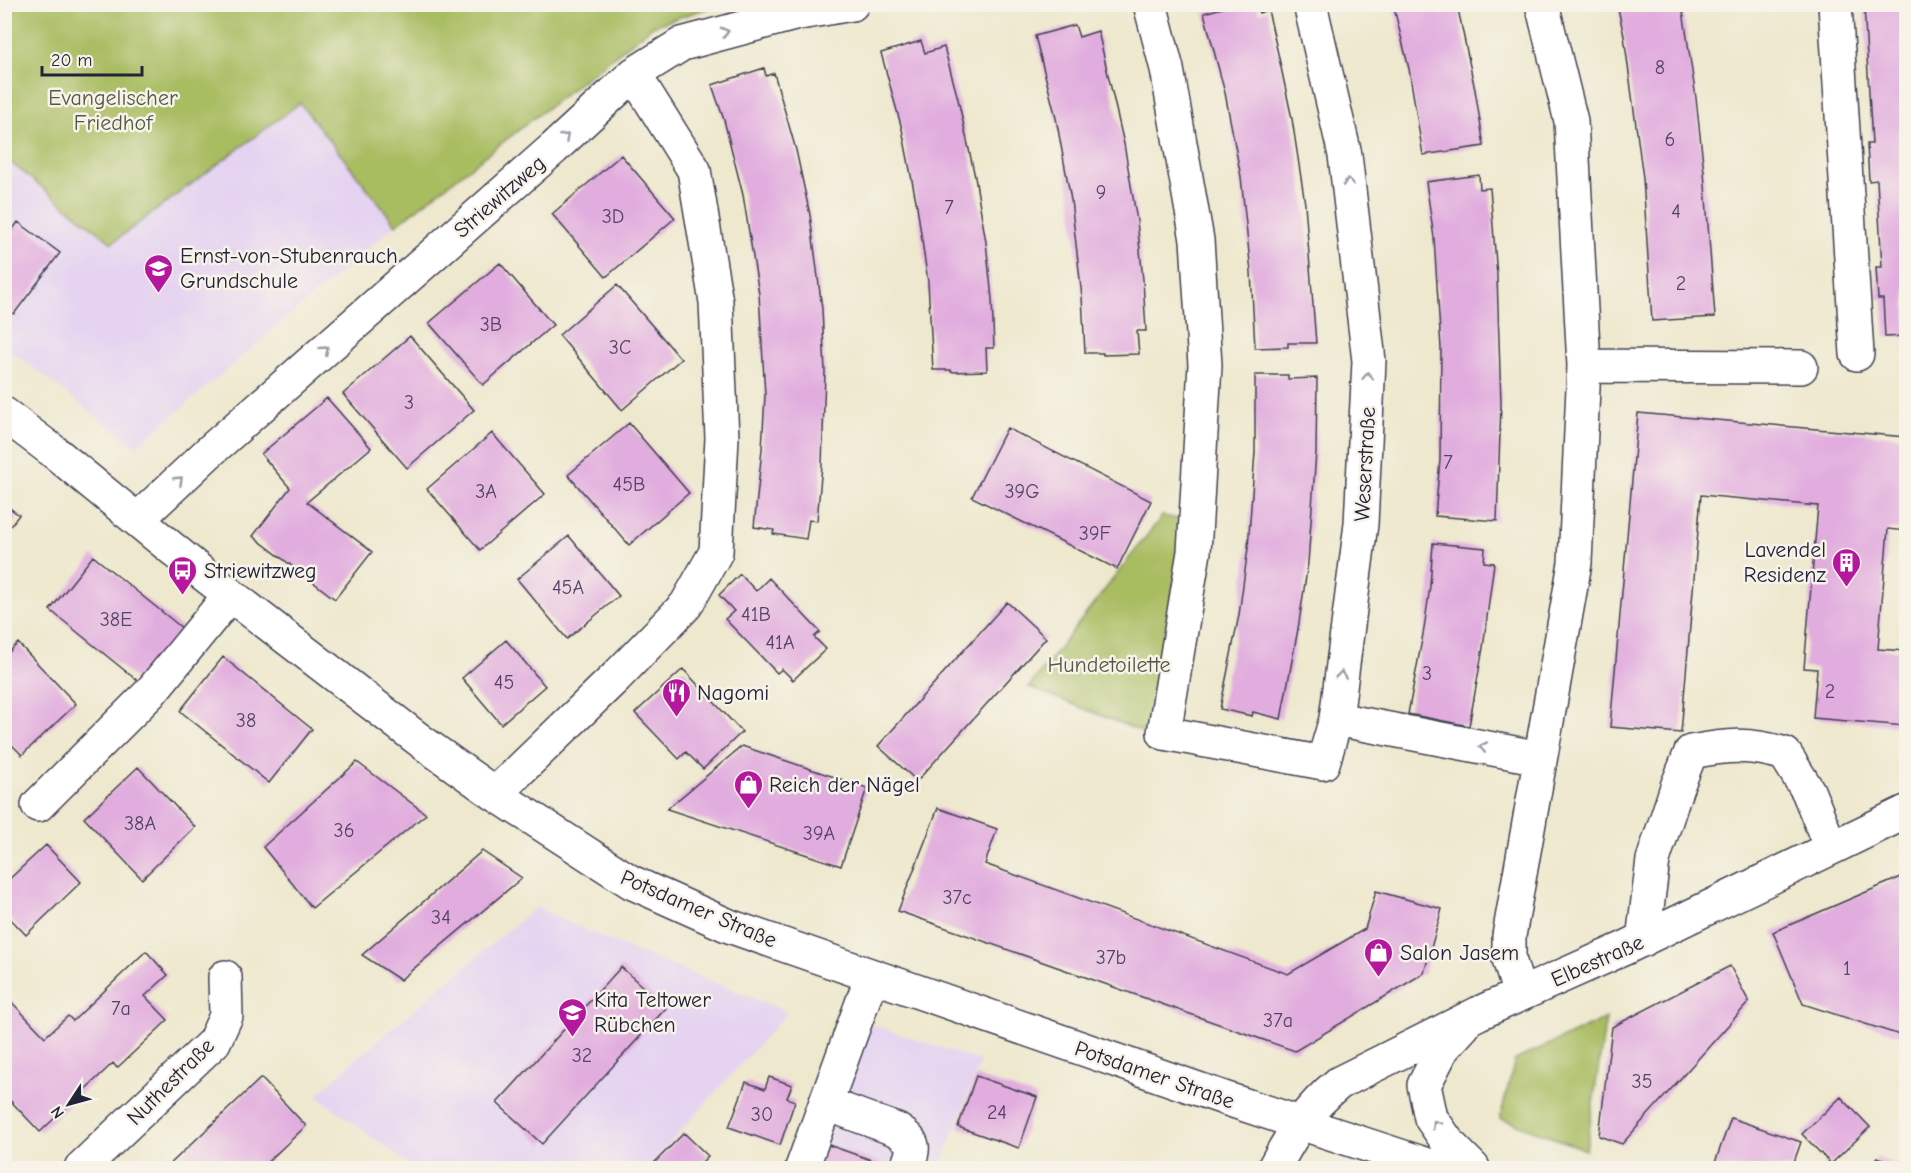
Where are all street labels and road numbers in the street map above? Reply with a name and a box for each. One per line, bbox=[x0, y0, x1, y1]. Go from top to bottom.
street label: Striewitzweg bbox=[449, 150, 551, 244]
street label: Weserstraße bbox=[1349, 406, 1381, 522]
street label: Potsdamer Straße bbox=[617, 864, 781, 954]
street label: Elbestraße bbox=[1547, 929, 1648, 993]
street label: Nuthestraße bbox=[122, 1033, 220, 1131]
street label: Potsdamer Straße bbox=[1071, 1035, 1238, 1114]

